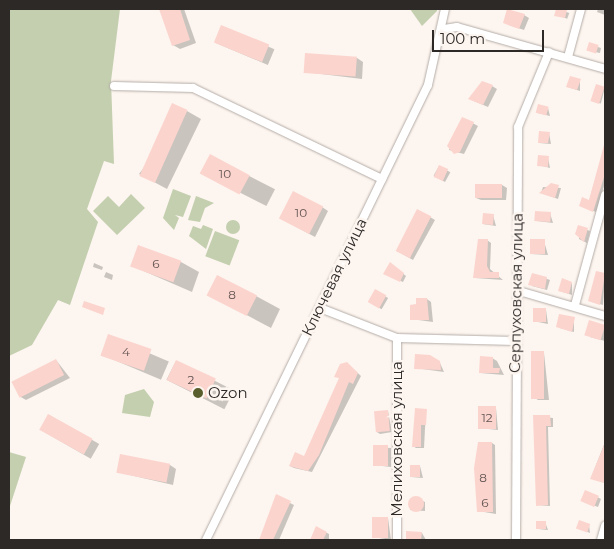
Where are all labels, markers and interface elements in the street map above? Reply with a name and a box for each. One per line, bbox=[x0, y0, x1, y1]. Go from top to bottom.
scale bar bbox=[434, 20, 546, 52]
text: 100 m bbox=[440, 29, 485, 48]
house number: 10 bbox=[219, 167, 231, 181]
house number: 10 bbox=[295, 206, 307, 220]
street label: Серпуховская улица bbox=[506, 213, 526, 373]
street label: Ключевая улица bbox=[298, 215, 370, 339]
house number: 6 bbox=[152, 257, 160, 271]
house number: 8 bbox=[228, 288, 236, 302]
house number: 4 bbox=[122, 345, 130, 359]
street label: Мелиховская улица bbox=[388, 361, 406, 517]
house number: 2 bbox=[188, 373, 194, 387]
place label: Ozon bbox=[208, 384, 248, 402]
marker: Ozon bbox=[192, 387, 204, 399]
house number: 12 bbox=[481, 411, 493, 425]
house number: 8 bbox=[479, 471, 487, 485]
house number: 6 bbox=[481, 496, 489, 510]

